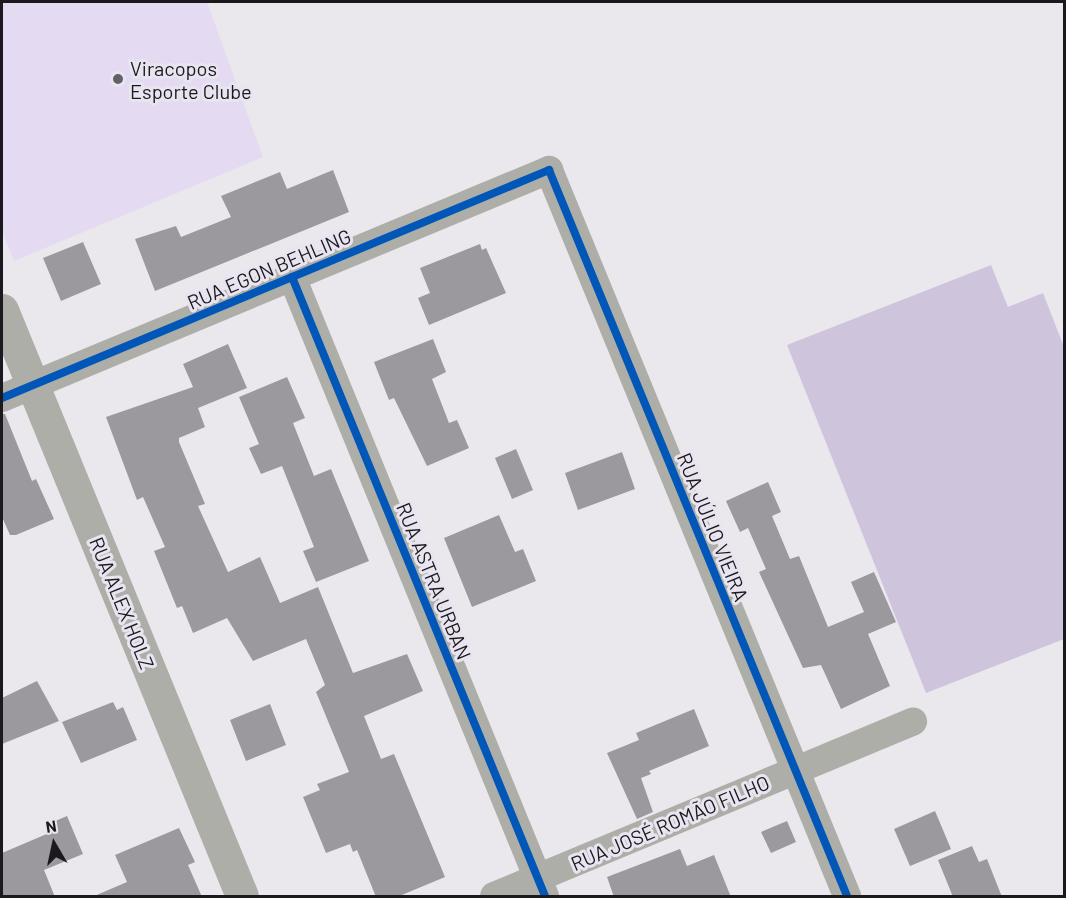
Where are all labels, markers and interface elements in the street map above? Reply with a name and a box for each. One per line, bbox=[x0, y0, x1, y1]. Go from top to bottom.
place label: Viracopos Esporte Clube bbox=[130, 56, 252, 103]
marker: Viracopos Esporte Clube bbox=[111, 72, 125, 86]
street label: RUA EGON BEHLING bbox=[184, 224, 354, 314]
street label: RUA JÚLIO VIEIRA bbox=[672, 449, 754, 605]
street label: RUA ASTRA URBAN bbox=[392, 499, 476, 663]
street label: RUA ALEX HOLZ bbox=[85, 533, 159, 673]
street label: RUA JOSÉ ROMÃO FILHO bbox=[567, 770, 773, 876]
north arrow bbox=[24, 814, 84, 874]
text: N bbox=[44, 816, 58, 836]

